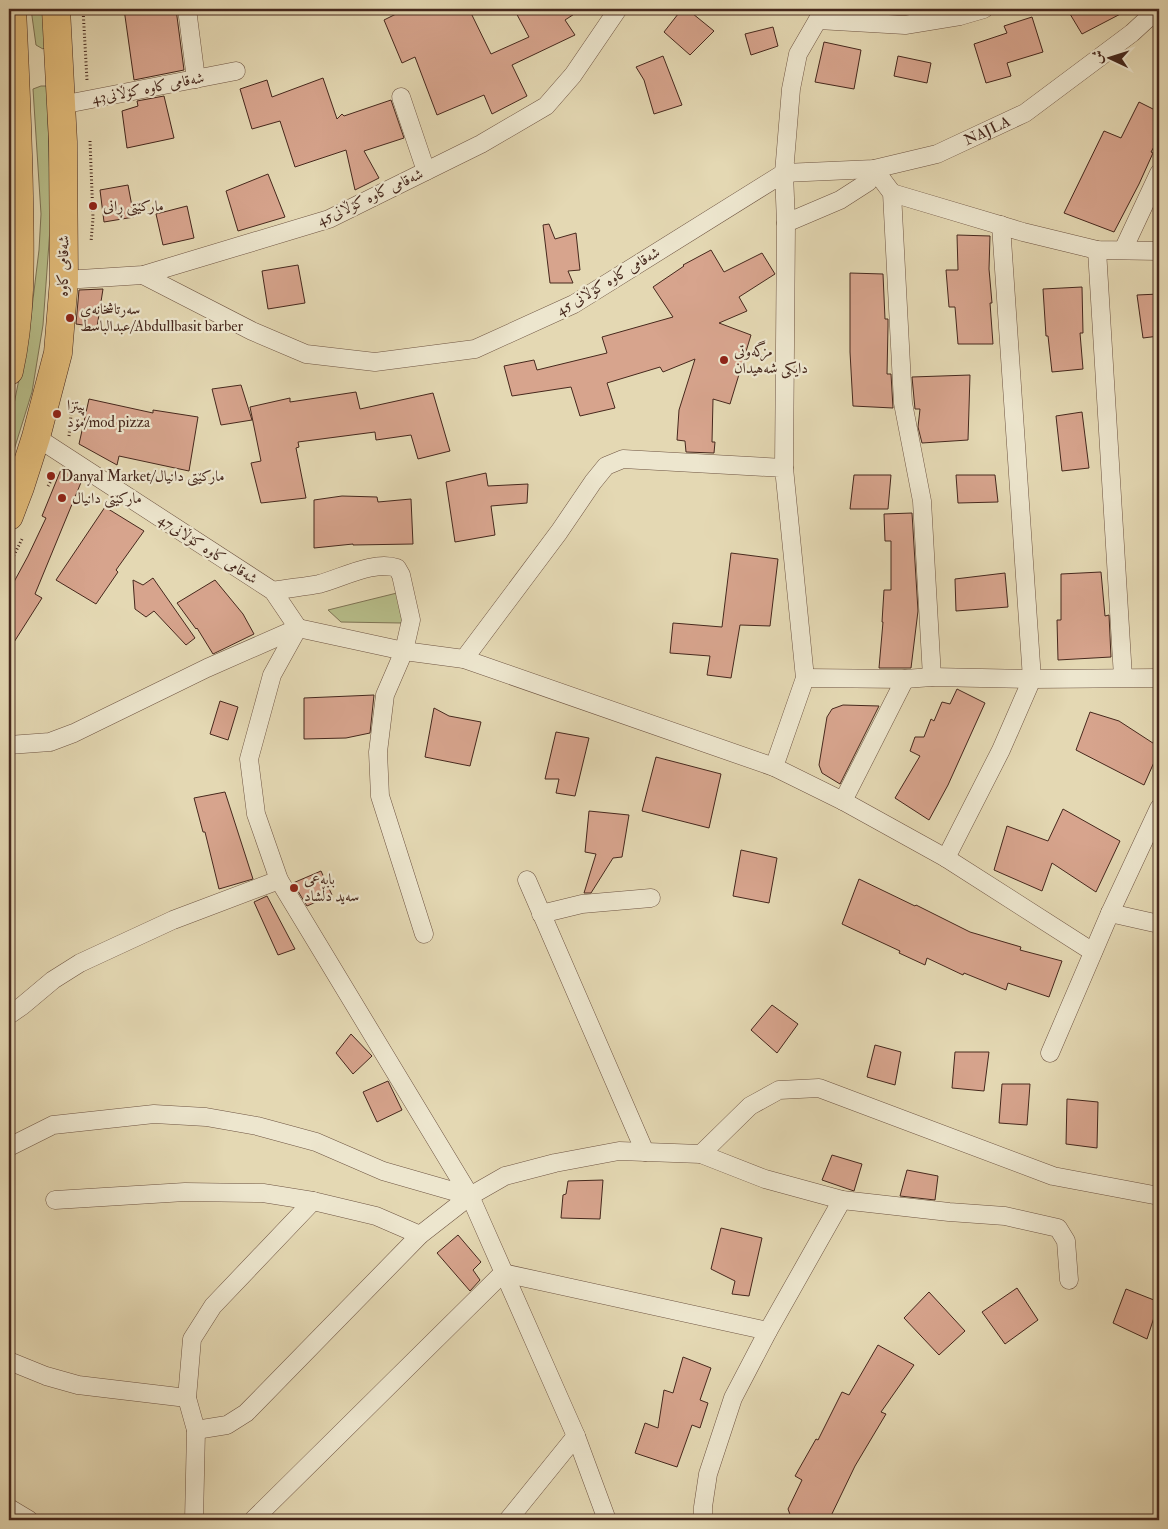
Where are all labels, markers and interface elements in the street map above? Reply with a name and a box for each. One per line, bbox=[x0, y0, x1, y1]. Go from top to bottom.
north arrow bbox=[1086, 32, 1136, 82]
text: ش bbox=[1089, 49, 1107, 65]
street label: شەقامی کاوە کۆڵانی43 bbox=[90, 68, 206, 109]
street label: NAJLA bbox=[961, 112, 1014, 150]
street label: شەقامی کاوە کۆڵانی45 bbox=[314, 165, 426, 230]
place label: مارکێتی ڕانی bbox=[103, 197, 164, 218]
marker: مارکێتی ڕانی bbox=[87, 200, 99, 212]
street label: شەقامی کاوە bbox=[53, 235, 74, 297]
street label: شەقامی کاوە کۆڵانی 45 bbox=[553, 243, 664, 320]
place label: سەرتاشخانەی عبدالباسط/Abdullbasit barber bbox=[80, 300, 244, 336]
marker: سەرتاشخانەی عبدالباسط/Abdullbasit barber bbox=[64, 312, 76, 324]
place label: مزگەوتی دایکی شەهیدان bbox=[734, 340, 808, 379]
marker: مزگەوتی دایکی شەهیدان bbox=[718, 354, 730, 366]
place label: پیتزا مۆد/mod pizza bbox=[67, 396, 151, 433]
marker: پیتزا مۆد/mod pizza bbox=[51, 408, 63, 420]
place label: Danyal Market/مارکێتی دانیال bbox=[61, 467, 225, 487]
marker: Danyal Market/مارکێتی دانیال bbox=[45, 470, 57, 482]
place label: مارکێتی دانیال bbox=[72, 489, 142, 509]
marker: مارکێتی دانیال bbox=[56, 492, 68, 504]
street label: شەقامی کاوە کۆڵانی47 bbox=[154, 510, 261, 589]
place label: بایەعی سەید دڵشاد bbox=[304, 870, 359, 906]
marker: بایەعی سەید دڵشاد bbox=[288, 882, 300, 894]

